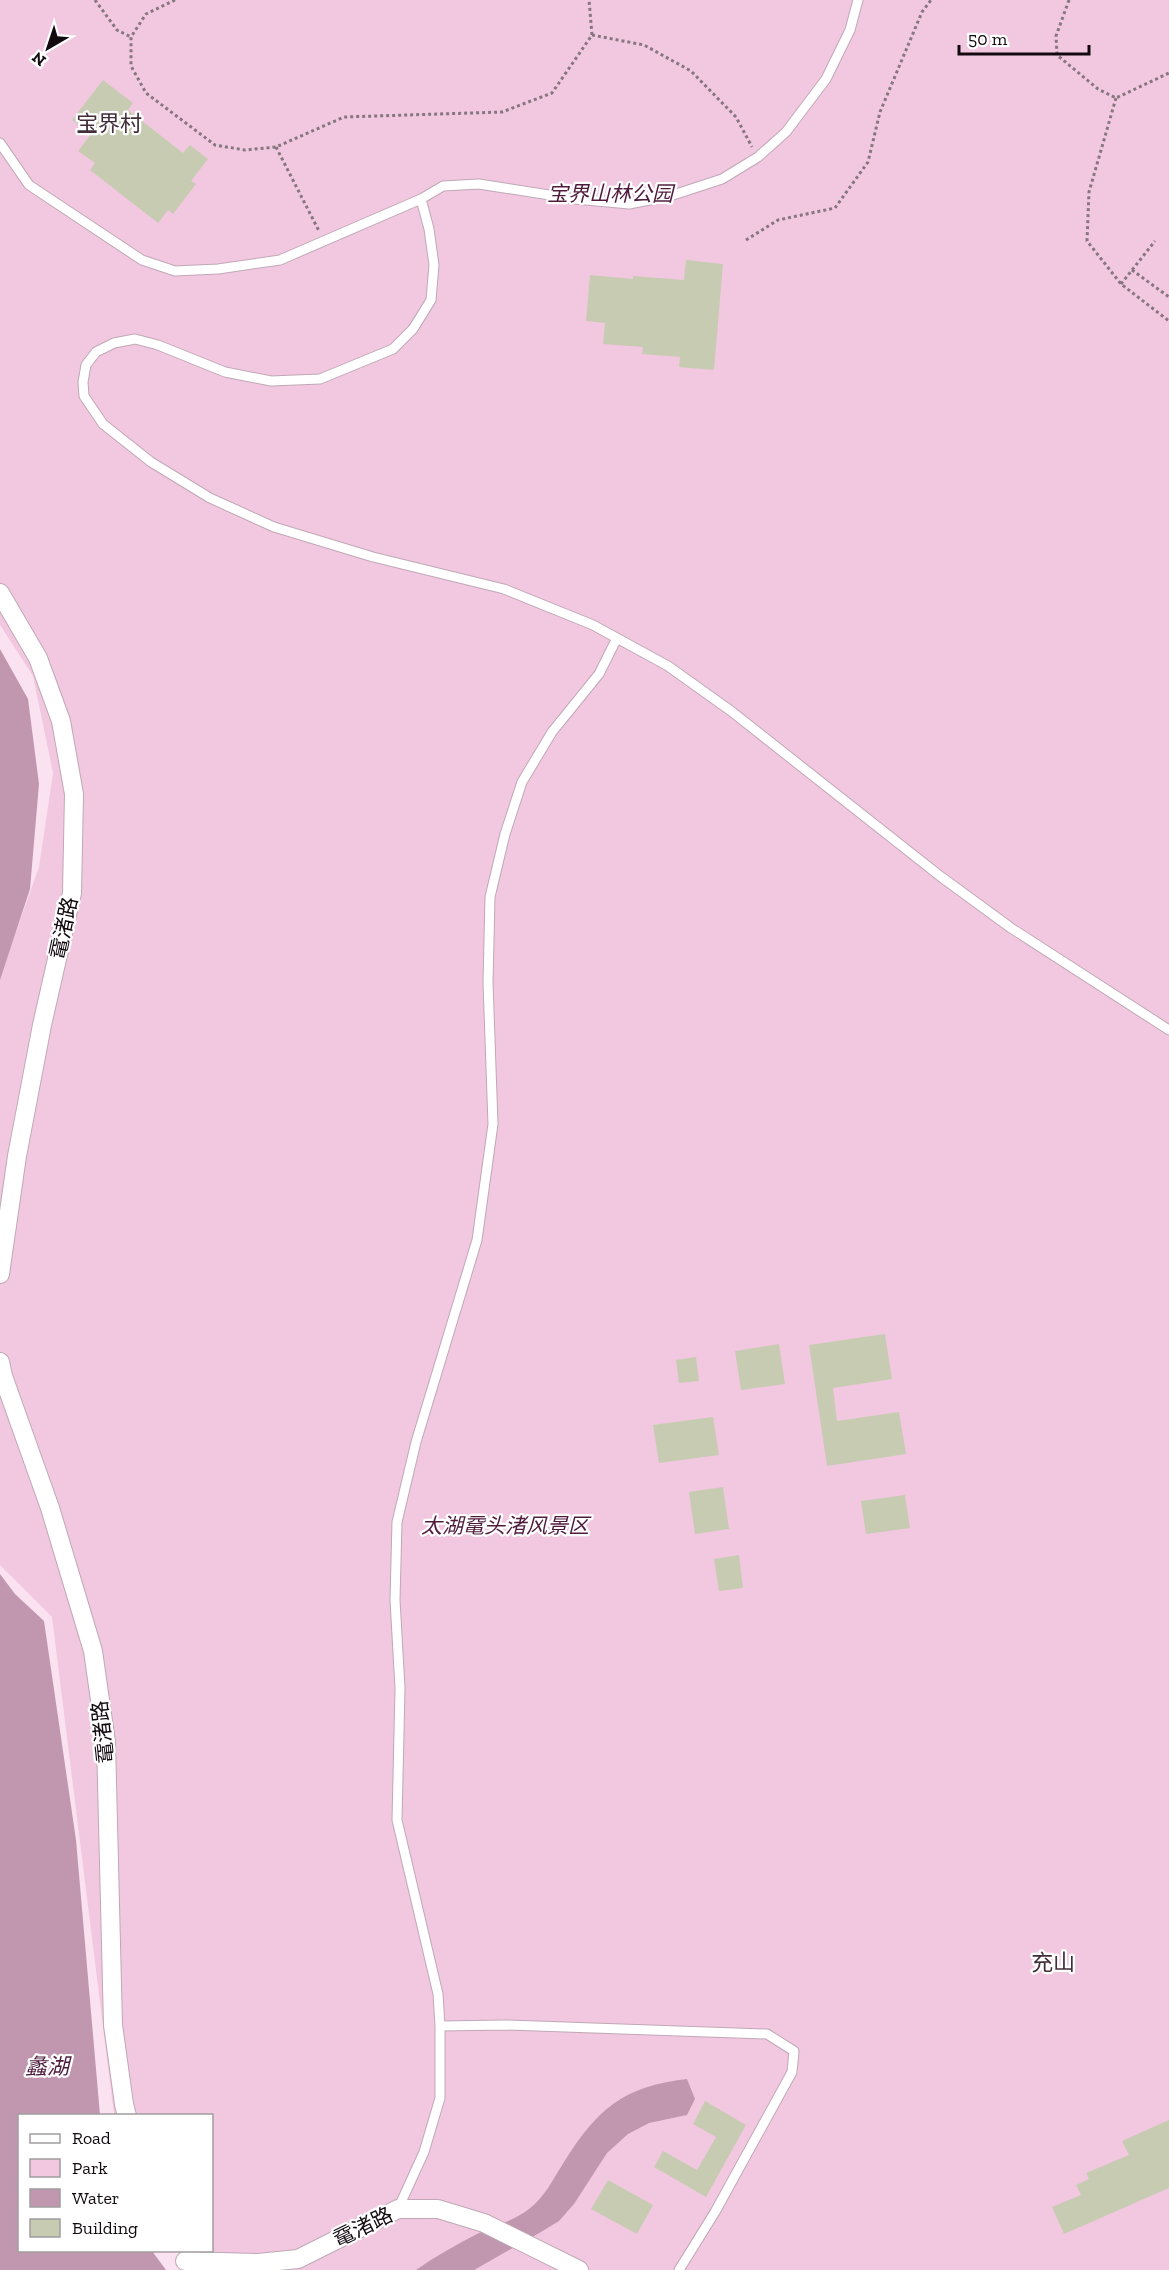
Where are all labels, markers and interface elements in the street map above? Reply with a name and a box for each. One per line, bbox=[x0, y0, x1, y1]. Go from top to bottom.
north arrow bbox=[18, 18, 78, 78]
scale bar bbox=[959, 18, 1090, 56]
text: 50 m bbox=[968, 28, 1008, 50]
text: N bbox=[28, 48, 50, 70]
district label: 宝界村 bbox=[76, 110, 142, 137]
park label: 宝界山林公园 bbox=[547, 181, 676, 206]
street label: 鼋渚路 bbox=[45, 894, 82, 961]
park label: 太湖鼋头渚风景区 bbox=[421, 1513, 592, 1538]
street label: 鼋渚路 bbox=[87, 1699, 118, 1765]
district label: 充山 bbox=[1031, 1949, 1075, 1976]
water label: 蠡湖 bbox=[25, 2053, 72, 2080]
legend bbox=[18, 2114, 213, 2252]
text: Road bbox=[72, 2127, 111, 2149]
text: Park bbox=[72, 2157, 108, 2179]
text: Water bbox=[72, 2187, 119, 2209]
street label: 鼋渚路 bbox=[329, 2202, 397, 2252]
text: Building bbox=[72, 2217, 138, 2239]

